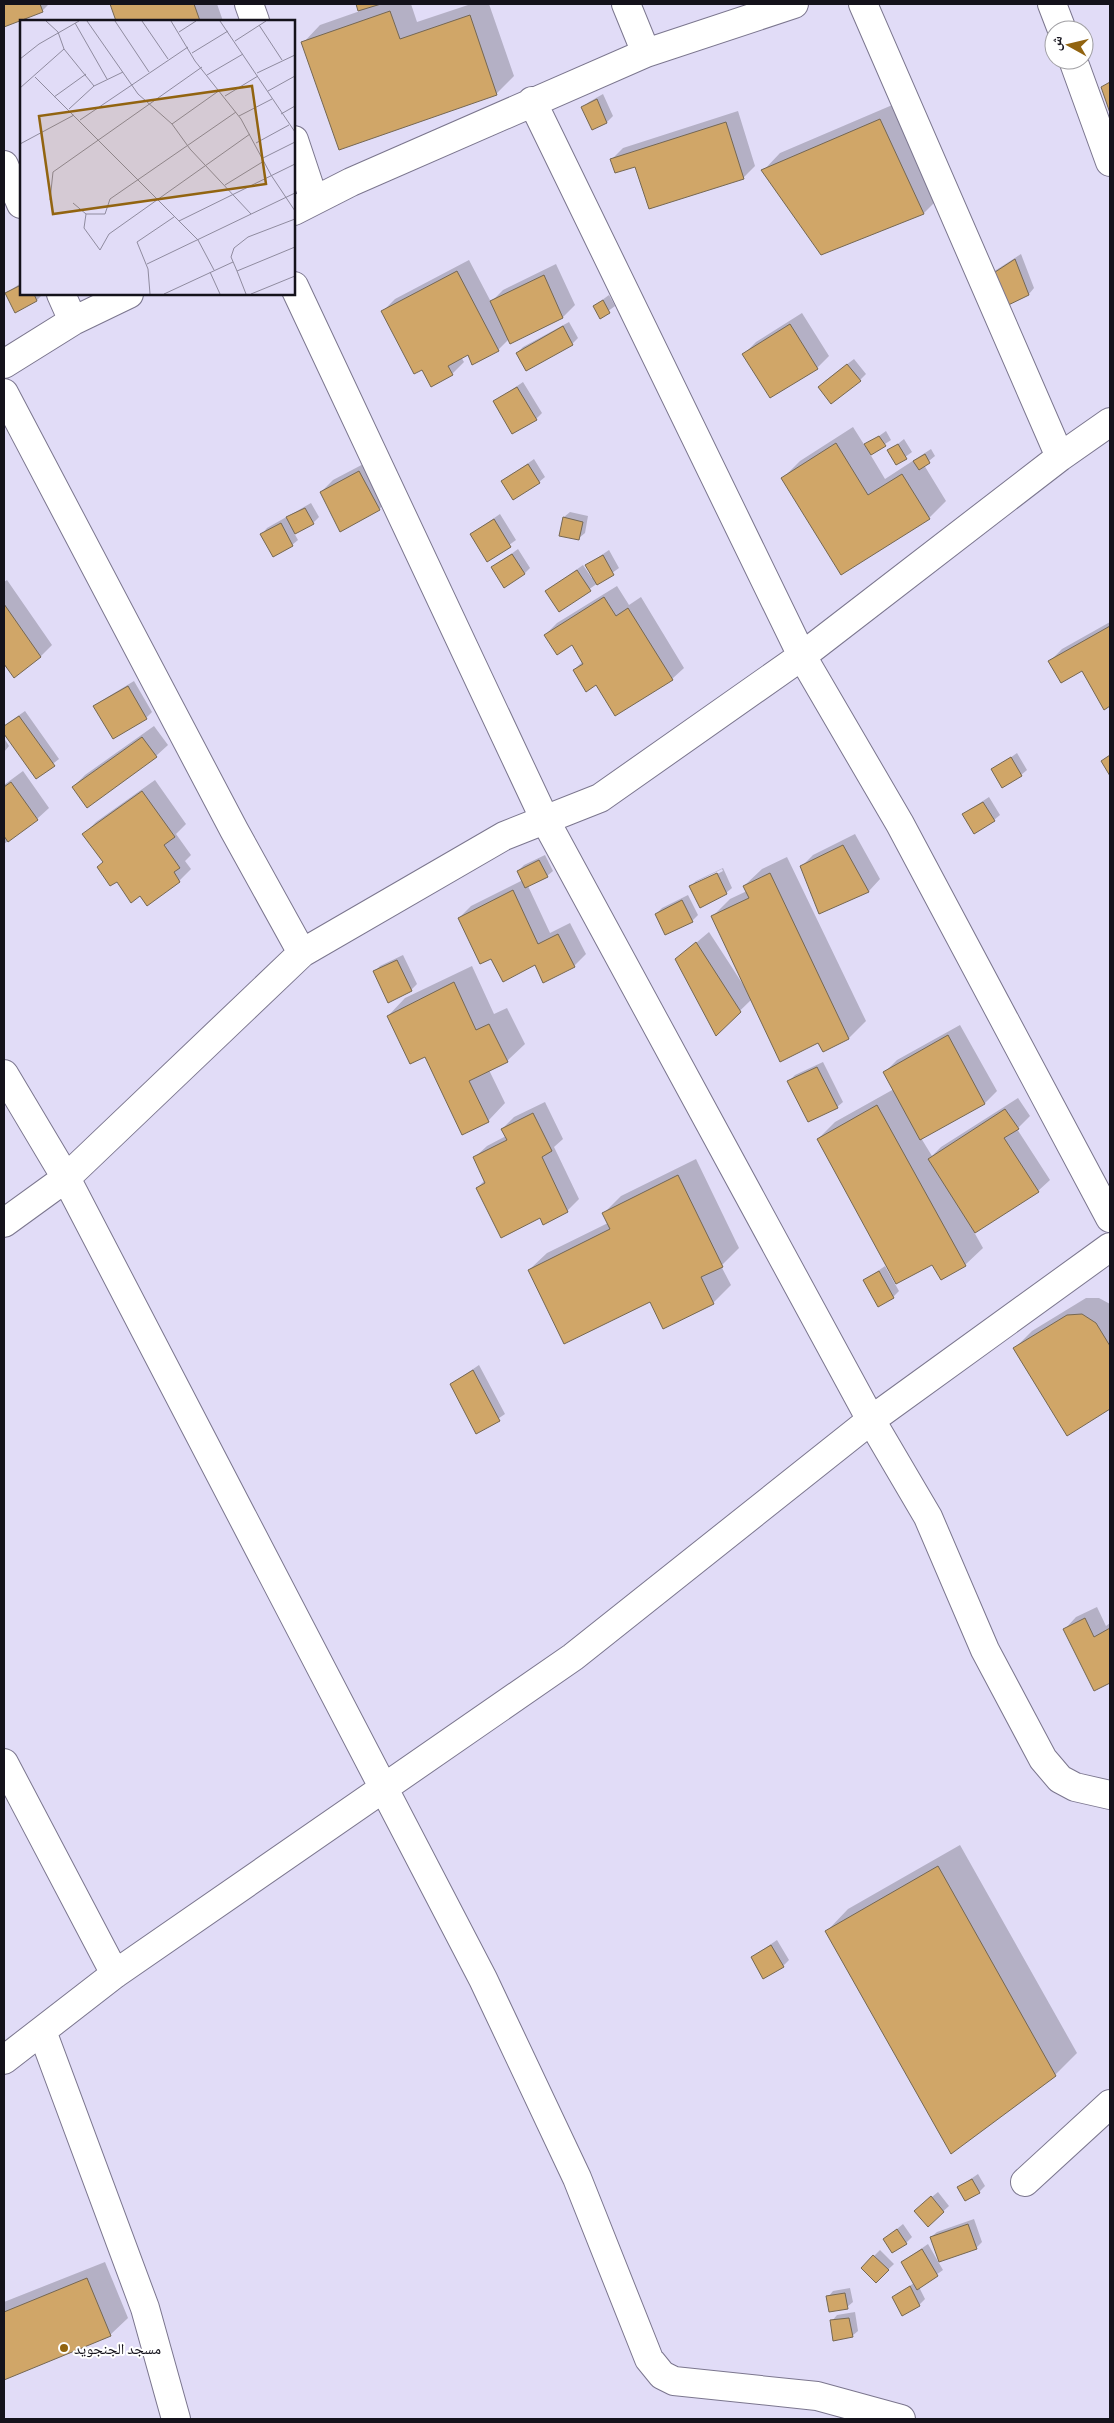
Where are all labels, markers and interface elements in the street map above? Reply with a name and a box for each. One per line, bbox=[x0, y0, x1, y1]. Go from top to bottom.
inset map bbox=[20, 20, 295, 295]
north arrow bbox=[1044, 20, 1094, 70]
text: ش bbox=[1046, 34, 1066, 52]
place label: مسجد الجنجويد bbox=[74, 2339, 161, 2358]
marker: مسجد الجنجويد bbox=[58, 2342, 70, 2354]

